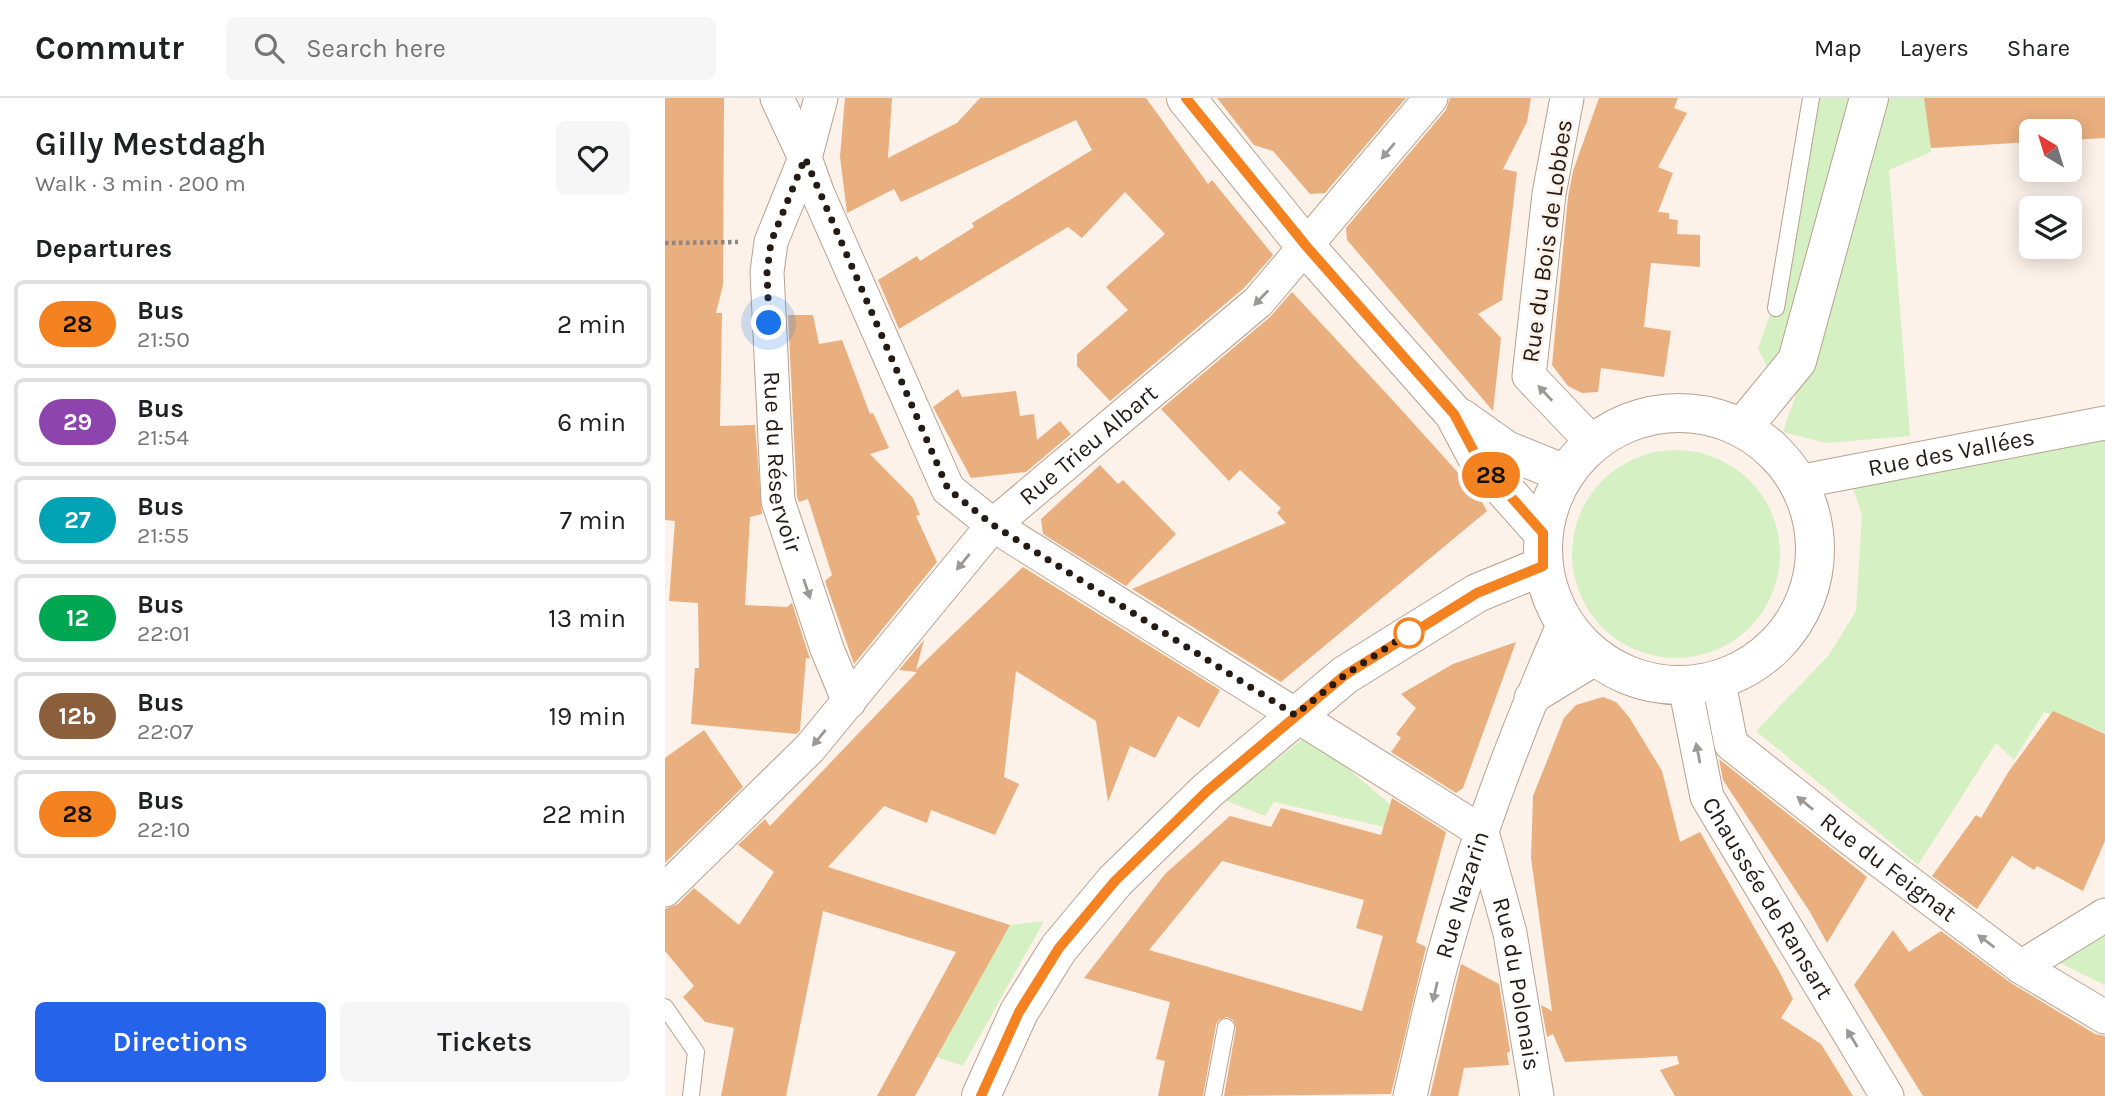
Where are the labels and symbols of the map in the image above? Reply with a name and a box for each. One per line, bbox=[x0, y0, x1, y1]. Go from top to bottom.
street label: Rue du Bois de Lobbes bbox=[1516, 118, 1578, 364]
north arrow bbox=[2019, 119, 2083, 182]
one-way arrow bbox=[1381, 142, 1396, 159]
one-way arrow bbox=[1254, 289, 1270, 306]
your location bbox=[751, 305, 786, 340]
street label: Rue du Réservoir bbox=[758, 370, 808, 556]
street label: Rue Trieu Albart bbox=[1014, 379, 1163, 511]
one-way arrow bbox=[1538, 385, 1554, 402]
street label: Rue des Vallées bbox=[1866, 423, 2037, 482]
line badge: 28 bbox=[1459, 452, 1523, 498]
one-way arrow bbox=[956, 553, 971, 570]
one-way arrow bbox=[802, 579, 813, 600]
unlabelled marker bbox=[1394, 618, 1424, 648]
one-way arrow bbox=[811, 729, 827, 747]
one-way arrow bbox=[1693, 742, 1704, 764]
street label: Chaussée de Ransart bbox=[1696, 792, 1839, 1004]
one-way arrow bbox=[1797, 795, 1815, 810]
street label: Rue du Feignat bbox=[1815, 806, 1962, 927]
street label: Rue Nazarin bbox=[1429, 827, 1495, 962]
street label: Rue du Polonais bbox=[1487, 894, 1547, 1072]
one-way arrow bbox=[1977, 934, 1995, 948]
one-way arrow bbox=[1429, 981, 1440, 1003]
one-way arrow bbox=[1846, 1028, 1858, 1047]

